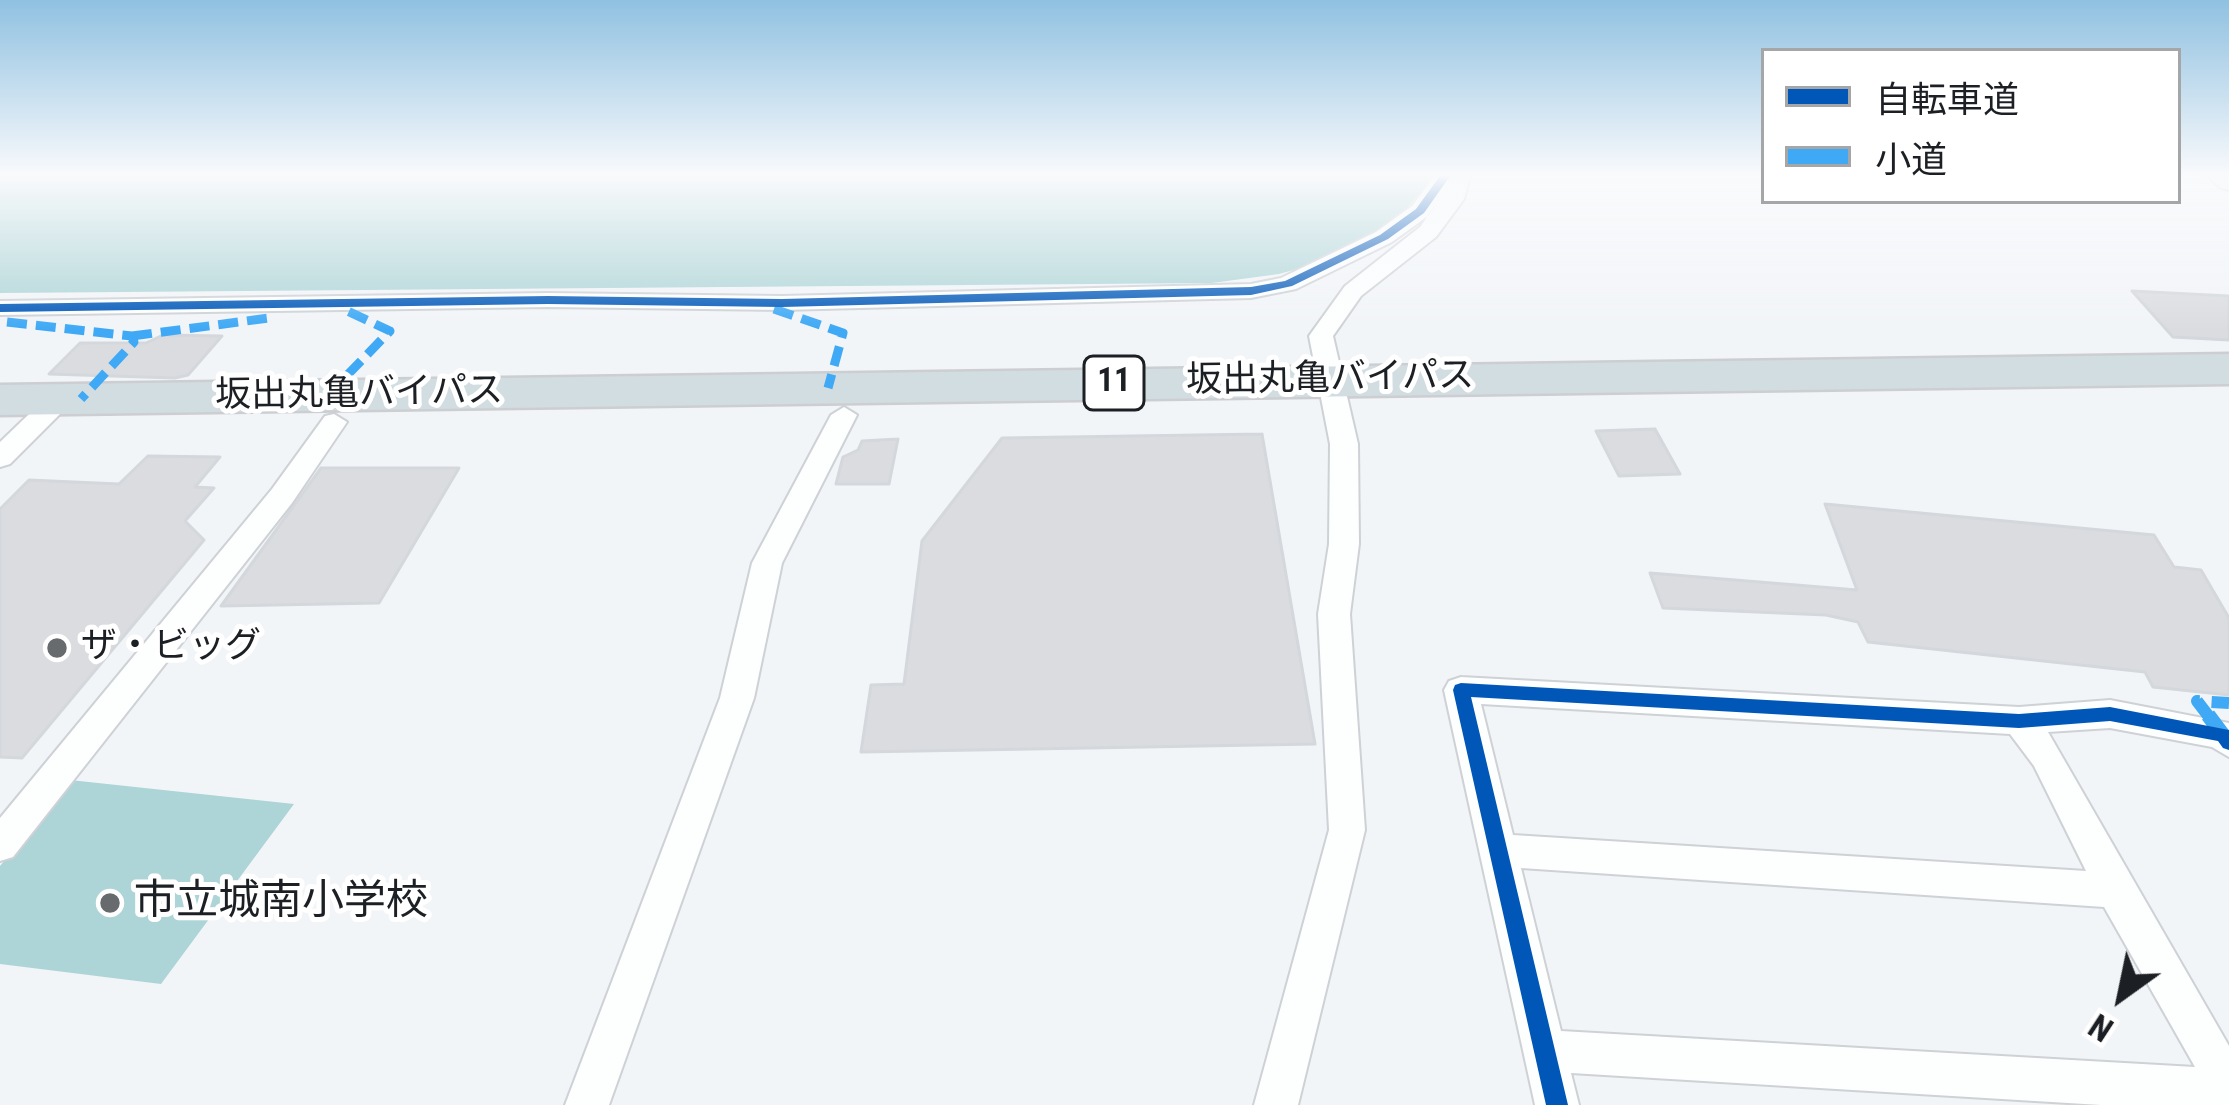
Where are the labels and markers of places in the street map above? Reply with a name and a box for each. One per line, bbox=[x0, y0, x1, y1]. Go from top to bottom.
place label: ザ・ビッグ bbox=[81, 626, 261, 670]
marker: ザ・ビッグ bbox=[44, 635, 70, 661]
place label: 市立城南小学校 bbox=[134, 878, 428, 928]
marker: 市立城南小学校 bbox=[97, 890, 123, 916]

